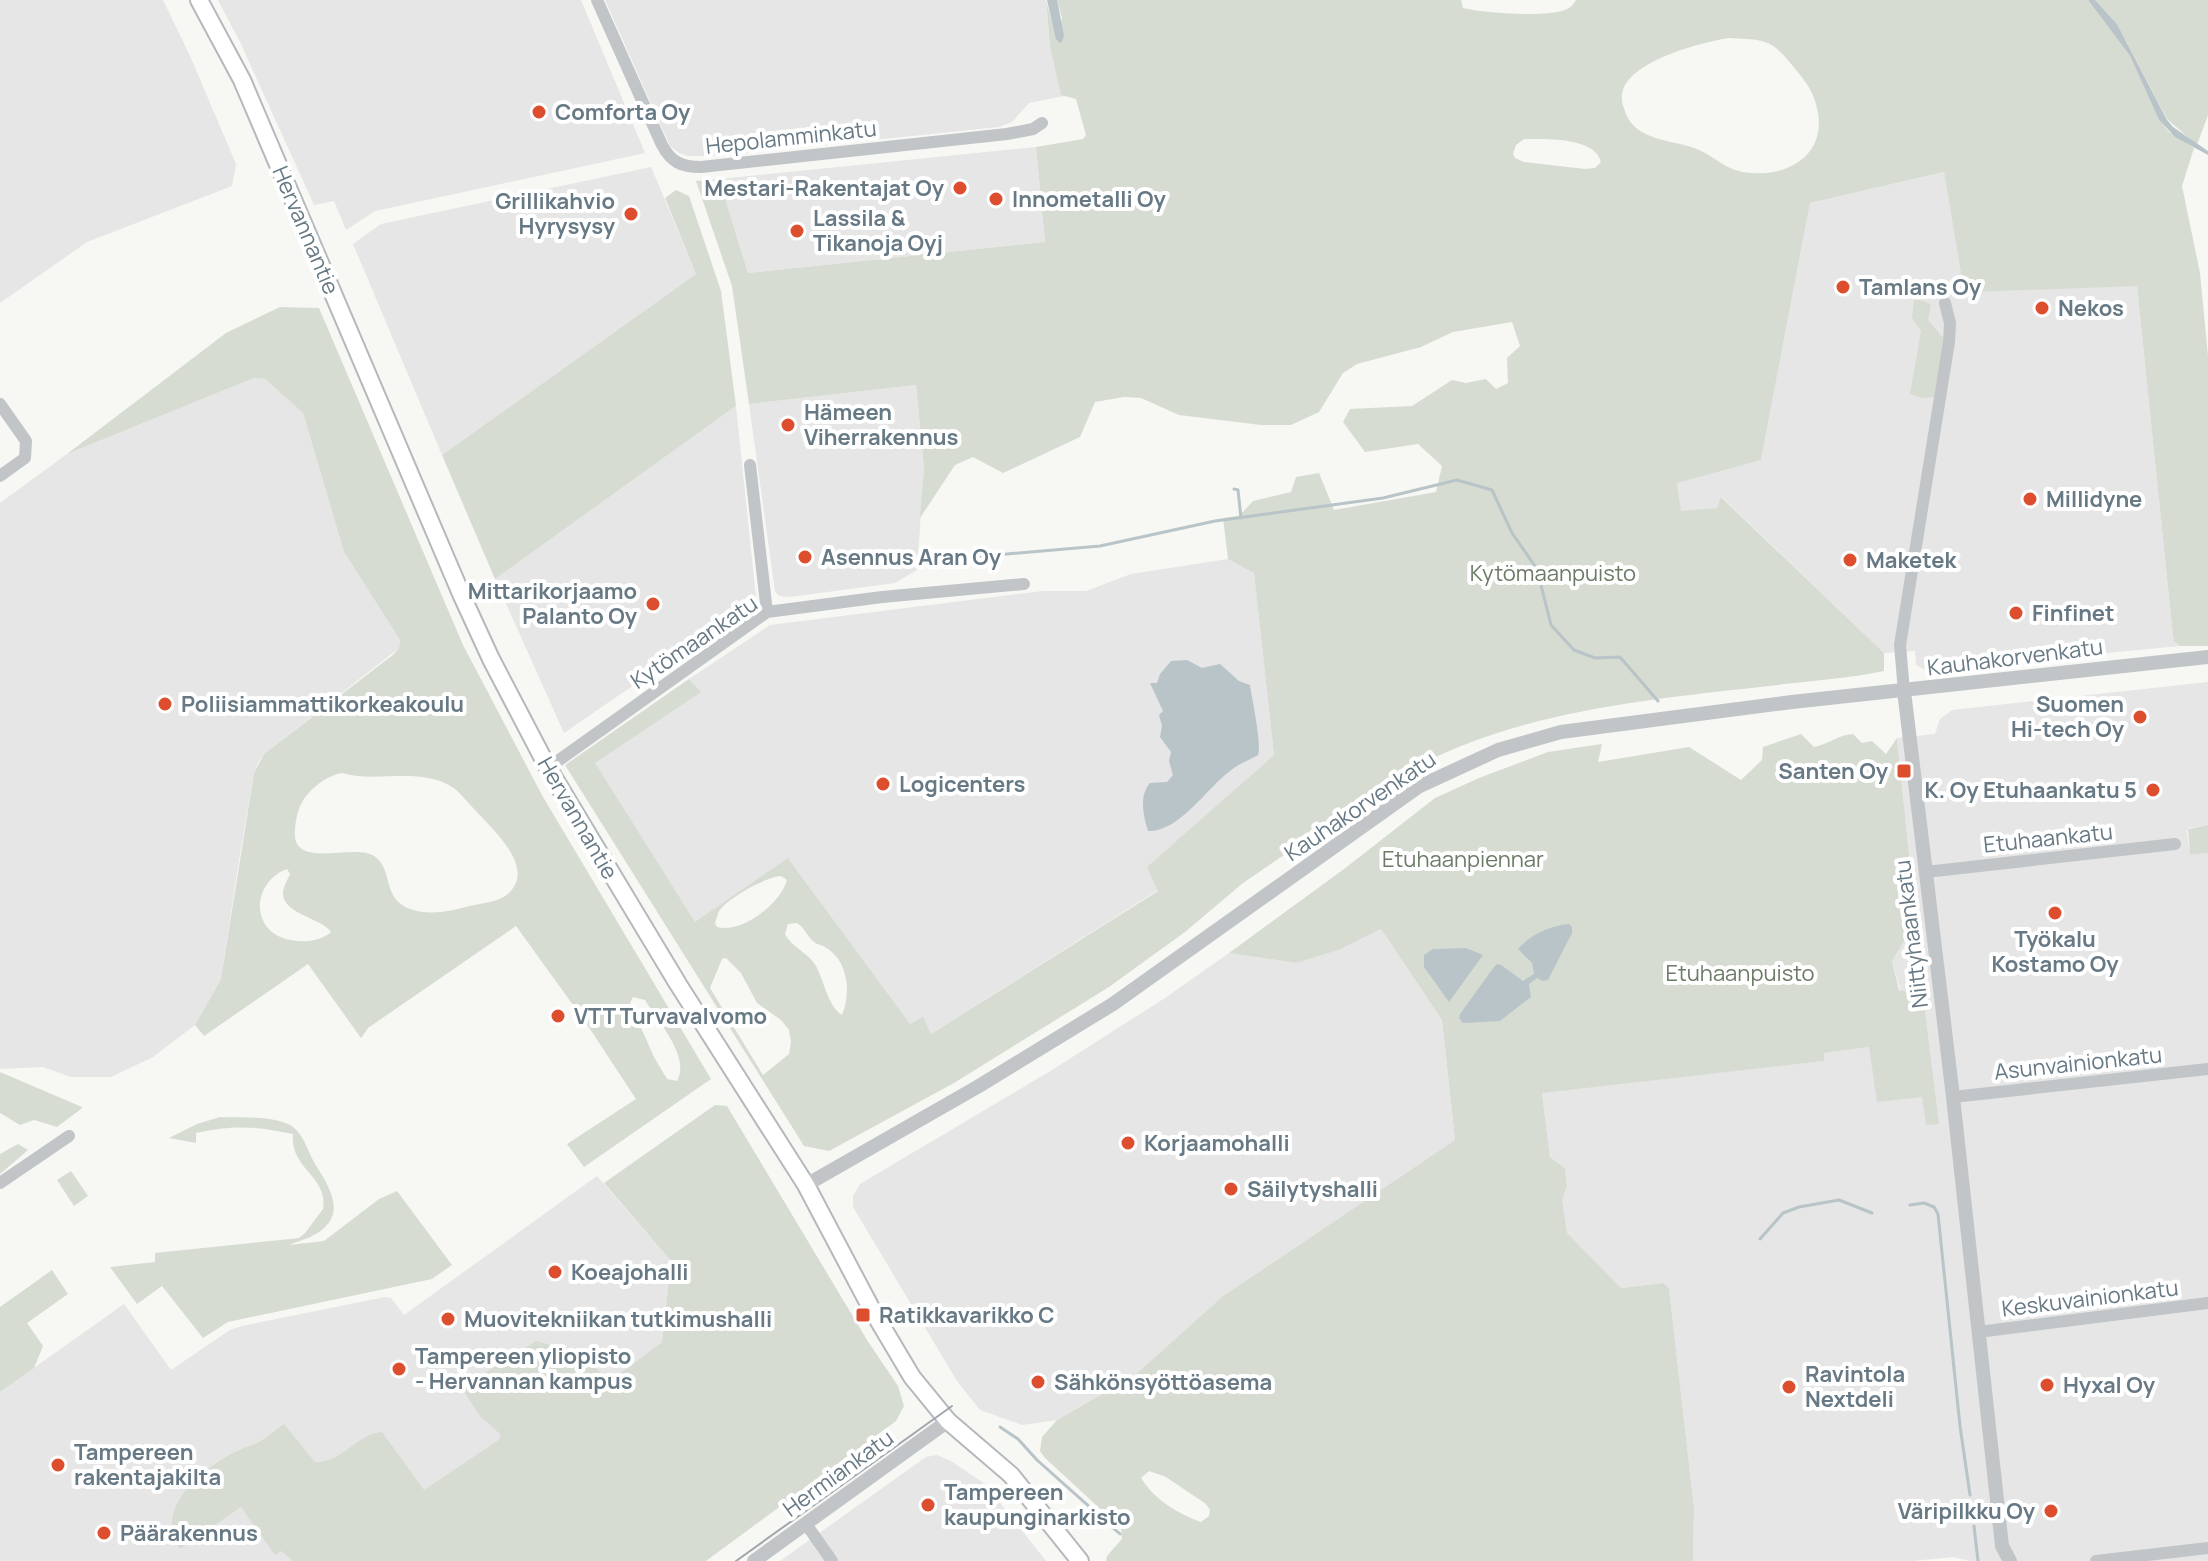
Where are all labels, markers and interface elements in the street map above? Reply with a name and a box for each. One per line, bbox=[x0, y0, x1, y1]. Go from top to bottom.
place label: Comforta Oy bbox=[555, 97, 691, 127]
marker: Comforta Oy bbox=[530, 103, 548, 121]
street label: Hepolamminkatu bbox=[704, 113, 878, 161]
street label: Hervannantie bbox=[265, 161, 347, 299]
place label: Mestari-Rakentajat Oy bbox=[704, 173, 945, 203]
marker: Mestari-Rakentajat Oy bbox=[951, 179, 969, 197]
place label: Innometalli Oy bbox=[1012, 184, 1167, 214]
place label: Grillikahvio Hyrysysy bbox=[495, 186, 616, 241]
marker: Innometalli Oy bbox=[987, 190, 1005, 208]
place label: Lassila & Tikanoja Oyj bbox=[813, 203, 943, 258]
marker: Grillikahvio Hyrysysy bbox=[622, 205, 640, 223]
marker: Lassila & Tikanoja Oyj bbox=[788, 222, 806, 240]
place label: Tamlans Oy bbox=[1859, 272, 1982, 302]
marker: Tamlans Oy bbox=[1834, 278, 1852, 296]
place label: Nekos bbox=[2058, 293, 2124, 323]
marker: Nekos bbox=[2033, 299, 2051, 317]
place label: Hämeen Viherrakennus bbox=[804, 397, 959, 452]
marker: Hämeen Viherrakennus bbox=[779, 416, 797, 434]
place label: Millidyne bbox=[2046, 484, 2142, 514]
marker: Millidyne bbox=[2021, 490, 2039, 508]
place label: Asennus Aran Oy bbox=[821, 542, 1002, 572]
place label: Maketek bbox=[1866, 545, 1958, 575]
marker: Asennus Aran Oy bbox=[796, 548, 814, 566]
marker: Maketek bbox=[1841, 551, 1859, 569]
park label: Kytömaanpuisto bbox=[1470, 558, 1636, 588]
place label: Mittarikorjaamo Palanto Oy bbox=[468, 576, 638, 631]
street label: Kytömaankatu bbox=[625, 588, 763, 696]
marker: Mittarikorjaamo Palanto Oy bbox=[644, 595, 662, 613]
place label: Finfinet bbox=[2032, 598, 2115, 628]
marker: Finfinet bbox=[2007, 604, 2025, 622]
street label: Kauhakorvenkatu bbox=[1926, 631, 2104, 683]
place label: Poliisiammattikorkeakoulu bbox=[181, 689, 464, 719]
place label: Suomen Hi-tech Oy bbox=[2011, 689, 2125, 744]
marker: Poliisiammattikorkeakoulu bbox=[156, 695, 174, 713]
marker: Suomen Hi-tech Oy bbox=[2131, 708, 2149, 726]
street label: Kauhakorvenkatu bbox=[1278, 744, 1442, 868]
street label: Hervannantie bbox=[531, 751, 625, 885]
place label: Santen Oy bbox=[1778, 756, 1889, 786]
marker: Santen Oy bbox=[1895, 762, 1913, 780]
place label: Logicenters bbox=[899, 769, 1026, 799]
marker: Logicenters bbox=[874, 775, 892, 793]
place label: K. Oy Etuhaankatu 5 bbox=[1924, 775, 2137, 805]
marker: K. Oy Etuhaankatu 5 bbox=[2144, 781, 2162, 799]
street label: Etuhaankatu bbox=[1982, 816, 2114, 860]
park label: Etuhaanpiennar bbox=[1382, 844, 1544, 874]
street label: Niittyhaankatu bbox=[1887, 858, 1935, 1010]
marker: Työkalu Kostamo Oy bbox=[2046, 904, 2064, 922]
place label: Työkalu Kostamo Oy bbox=[1991, 924, 2119, 979]
park label: Etuhaanpuisto bbox=[1665, 958, 1815, 988]
place label: VTT Turvavalvomo bbox=[574, 1001, 767, 1031]
marker: VTT Turvavalvomo bbox=[549, 1007, 567, 1025]
street label: Asunvainionkatu bbox=[1992, 1039, 2164, 1087]
place label: Korjaamohalli bbox=[1144, 1128, 1290, 1158]
marker: Korjaamohalli bbox=[1119, 1134, 1137, 1152]
place label: Säilytyshalli bbox=[1247, 1174, 1378, 1204]
marker: Säilytyshalli bbox=[1222, 1180, 1240, 1198]
place label: Koeajohalli bbox=[571, 1257, 689, 1287]
marker: Koeajohalli bbox=[546, 1263, 564, 1281]
street label: Keskuvainionkatu bbox=[2000, 1272, 2180, 1324]
place label: Ratikkavarikko C bbox=[879, 1300, 1055, 1330]
place label: Muovitekniikan tutkimushalli bbox=[464, 1304, 772, 1334]
marker: Ratikkavarikko C bbox=[854, 1306, 872, 1324]
marker: Muovitekniikan tutkimushalli bbox=[439, 1310, 457, 1328]
place label: Tampereen yliopisto - Hervannan kampus bbox=[415, 1341, 633, 1396]
place label: Ravintola Nextdeli bbox=[1805, 1359, 1905, 1414]
marker: Tampereen yliopisto - Hervannan kampus bbox=[390, 1360, 408, 1378]
place label: Sähkönsyöttöasema bbox=[1054, 1367, 1272, 1397]
place label: Hyxal Oy bbox=[2063, 1370, 2156, 1400]
marker: Sähkönsyöttöasema bbox=[1029, 1373, 1047, 1391]
marker: Hyxal Oy bbox=[2038, 1376, 2056, 1394]
marker: Ravintola Nextdeli bbox=[1780, 1378, 1798, 1396]
street label: Hermiankatu bbox=[777, 1423, 899, 1523]
place label: Tampereen rakentajakilta bbox=[74, 1437, 221, 1492]
marker: Tampereen rakentajakilta bbox=[49, 1456, 67, 1474]
place label: Tampereen kaupunginarkisto bbox=[944, 1477, 1131, 1532]
marker: Tampereen kaupunginarkisto bbox=[919, 1496, 937, 1514]
place label: Väripilkku Oy bbox=[1898, 1496, 2036, 1526]
marker: Väripilkku Oy bbox=[2042, 1502, 2060, 1520]
place label: Päärakennus bbox=[120, 1518, 258, 1548]
marker: Päärakennus bbox=[95, 1524, 113, 1542]

